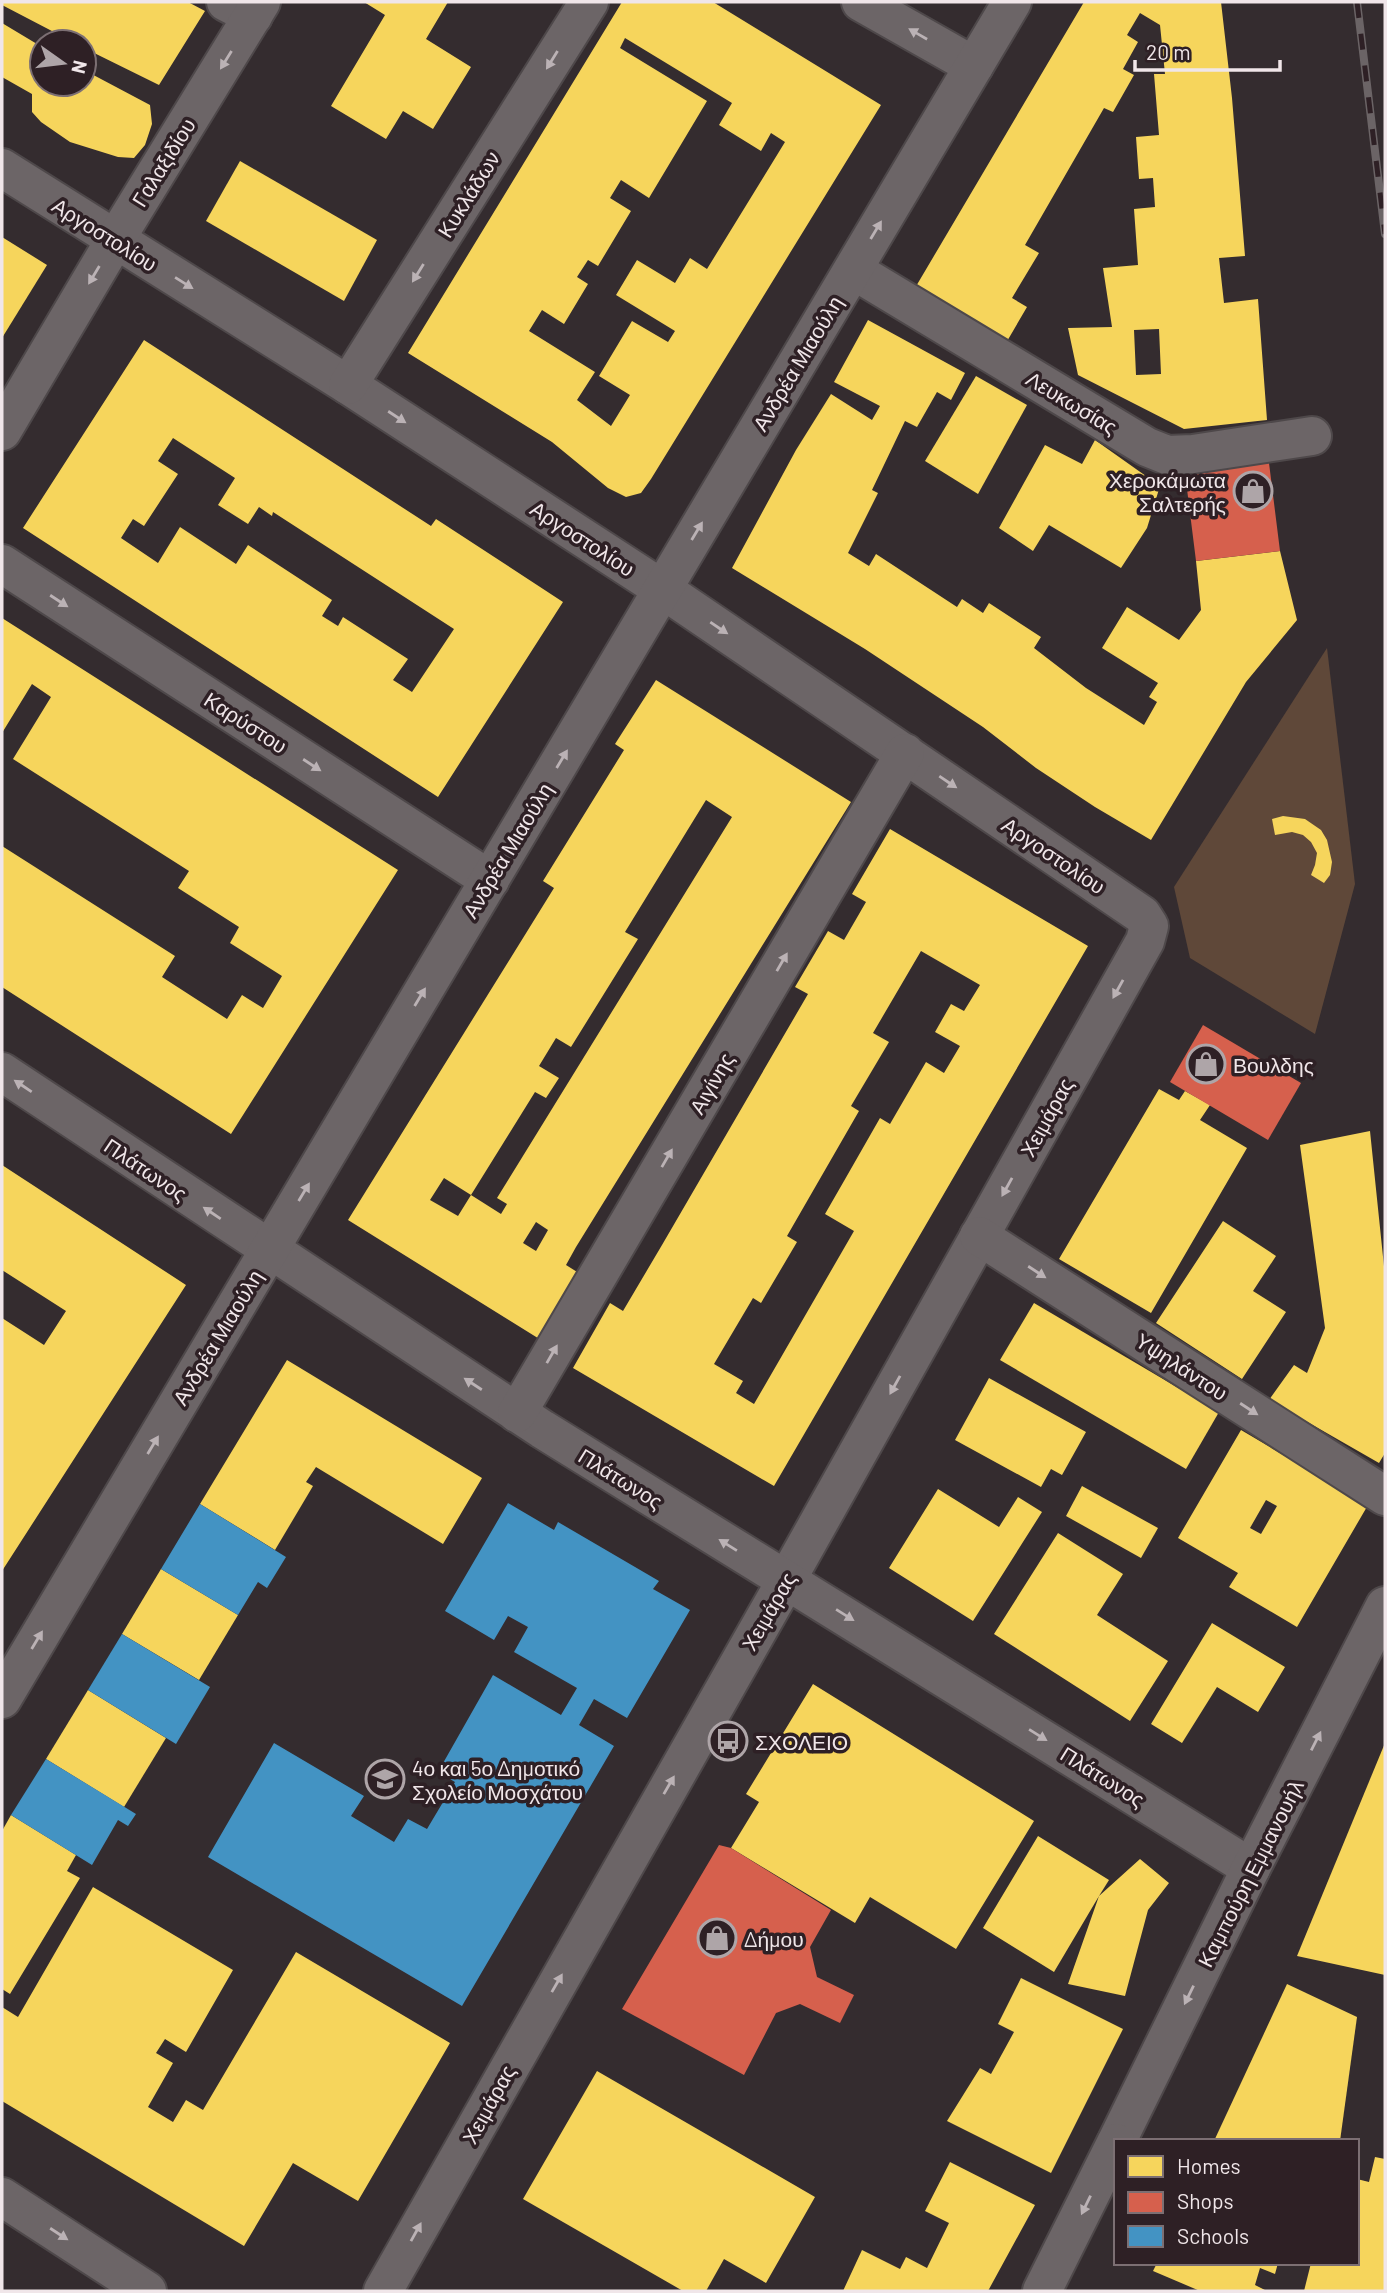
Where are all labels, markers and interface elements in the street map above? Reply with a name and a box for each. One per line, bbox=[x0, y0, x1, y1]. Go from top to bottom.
north arrow bbox=[28, 28, 98, 98]
one-way arrow bbox=[908, 28, 927, 40]
scale bar bbox=[1135, 28, 1280, 72]
text: 20 m bbox=[1146, 39, 1191, 64]
one-way arrow bbox=[219, 50, 232, 70]
one-way arrow bbox=[546, 50, 559, 69]
text: N bbox=[67, 58, 93, 76]
street label: Γαλαξιδίου bbox=[126, 113, 200, 211]
street label: Κυκλάδων bbox=[432, 146, 504, 242]
street label: Αργοστολίου bbox=[48, 192, 162, 276]
one-way arrow bbox=[870, 221, 883, 240]
one-way arrow bbox=[412, 263, 425, 283]
one-way arrow bbox=[88, 266, 101, 285]
one-way arrow bbox=[174, 277, 193, 290]
street label: Ανδρέα Μιαούλη bbox=[747, 291, 847, 435]
street label: Λευκωσίας bbox=[1022, 365, 1122, 439]
one-way arrow bbox=[387, 411, 407, 424]
place label: Χεροκάμωτα Σαλτερής bbox=[1109, 467, 1226, 516]
shop icon: Χεροκάμωτα Σαλτερής bbox=[1232, 470, 1274, 512]
street label: Αργοστολίου bbox=[526, 495, 640, 581]
one-way arrow bbox=[691, 521, 704, 540]
one-way arrow bbox=[49, 594, 69, 607]
one-way arrow bbox=[709, 621, 729, 634]
street label: Καρύστου bbox=[200, 686, 292, 758]
one-way arrow bbox=[555, 749, 567, 769]
one-way arrow bbox=[302, 758, 321, 771]
one-way arrow bbox=[939, 775, 957, 789]
street label: Ανδρέα Μιαούλη bbox=[457, 778, 557, 922]
street label: Αργοστολίου bbox=[998, 811, 1110, 899]
one-way arrow bbox=[776, 952, 788, 972]
one-way arrow bbox=[1112, 979, 1124, 998]
one-way arrow bbox=[414, 987, 427, 1006]
shop icon: Βουλδης bbox=[1185, 1043, 1227, 1085]
street label: Αιγίνης bbox=[684, 1048, 738, 1118]
place label: Βουλδης bbox=[1233, 1052, 1314, 1077]
street label: Χειμάρας bbox=[1014, 1073, 1078, 1161]
one-way arrow bbox=[14, 1079, 32, 1093]
street label: Πλάτωνος bbox=[100, 1132, 192, 1206]
one-way arrow bbox=[661, 1149, 673, 1168]
one-way arrow bbox=[1001, 1177, 1013, 1197]
one-way arrow bbox=[297, 1182, 309, 1202]
one-way arrow bbox=[203, 1206, 221, 1220]
street label: Ανδρέα Μιαούλη bbox=[167, 1265, 267, 1409]
one-way arrow bbox=[1027, 1266, 1047, 1279]
street label: Υψηλάντου bbox=[1131, 1327, 1233, 1405]
one-way arrow bbox=[545, 1345, 558, 1364]
one-way arrow bbox=[889, 1376, 901, 1395]
one-way arrow bbox=[464, 1378, 483, 1391]
one-way arrow bbox=[1239, 1402, 1259, 1415]
one-way arrow bbox=[147, 1435, 159, 1454]
street label: Πλάτωνος bbox=[574, 1442, 668, 1514]
one-way arrow bbox=[719, 1538, 738, 1551]
street label: Χειμάρας bbox=[736, 1568, 800, 1654]
one-way arrow bbox=[835, 1609, 854, 1622]
one-way arrow bbox=[30, 1631, 43, 1650]
bus stop icon: ΣΧΟΛΕΙΟ bbox=[707, 1720, 749, 1762]
place label: ΣΧΟΛΕΙΟ bbox=[755, 1729, 848, 1754]
one-way arrow bbox=[1029, 1729, 1048, 1742]
one-way arrow bbox=[1309, 1731, 1321, 1751]
street label: Πλάτωνος bbox=[1056, 1740, 1150, 1812]
place label: 4ο και 5ο Δημοτικό Σχολείο Μοσχάτου bbox=[412, 1755, 583, 1804]
school or university icon: 4ο και 5ο Δημοτικό Σχολείο Μοσχάτου bbox=[364, 1758, 406, 1800]
one-way arrow bbox=[663, 1775, 675, 1795]
street label: Καμπούρη Εμμανουήλ bbox=[1192, 1775, 1308, 1971]
shop icon: Δήμου bbox=[696, 1917, 738, 1959]
place label: Δήμου bbox=[744, 1926, 804, 1951]
one-way arrow bbox=[551, 1973, 563, 1993]
one-way arrow bbox=[1183, 1985, 1194, 2005]
street label: Χειμάρας bbox=[456, 2060, 520, 2148]
legend bbox=[1114, 2139, 1359, 2265]
text: Homes bbox=[1177, 2153, 1241, 2178]
text: Shops bbox=[1177, 2188, 1234, 2213]
one-way arrow bbox=[1080, 2195, 1091, 2215]
one-way arrow bbox=[410, 2222, 422, 2241]
text: Schools bbox=[1177, 2223, 1249, 2248]
one-way arrow bbox=[50, 2227, 68, 2241]

